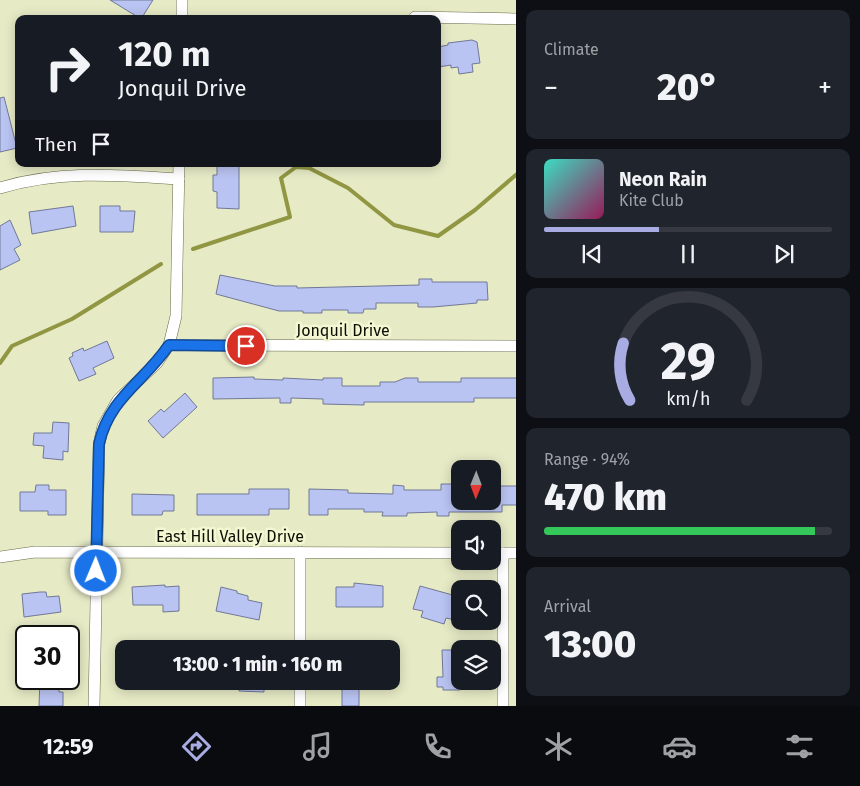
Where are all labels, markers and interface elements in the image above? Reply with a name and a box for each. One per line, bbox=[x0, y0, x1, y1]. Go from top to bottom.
text: 120 m bbox=[118, 33, 211, 75]
icon: right bbox=[35, 35, 100, 100]
text: Climate bbox=[544, 40, 599, 59]
text: 20° bbox=[657, 64, 719, 110]
text: − bbox=[544, 71, 558, 104]
text: + bbox=[818, 71, 832, 104]
text: Jonquil Drive bbox=[118, 75, 246, 102]
icon: arrive bbox=[87, 130, 115, 158]
text: Then bbox=[35, 133, 77, 156]
text: Neon Rain bbox=[619, 168, 707, 191]
text: Kite Club bbox=[619, 191, 684, 210]
icon: previous bbox=[578, 240, 606, 268]
icon: pause bbox=[674, 240, 702, 268]
icon: next bbox=[770, 240, 798, 268]
street label: Jonquil Drive bbox=[296, 321, 390, 340]
pin bbox=[225, 325, 267, 367]
text: 29 bbox=[660, 330, 716, 393]
icon: arrive bbox=[232, 332, 260, 360]
text: km/h bbox=[666, 388, 710, 410]
text: Range · 94% bbox=[544, 450, 630, 469]
north arrow bbox=[451, 460, 501, 510]
map controls bbox=[451, 460, 501, 690]
text: 470 km bbox=[544, 474, 667, 520]
button: sound bbox=[451, 520, 501, 570]
street label: East Hill Valley Drive bbox=[156, 527, 304, 546]
position arrow bbox=[69, 544, 121, 596]
button: search bbox=[451, 580, 501, 630]
text: Arrival bbox=[544, 597, 591, 616]
text: 13:00 bbox=[544, 621, 636, 667]
speed limit sign: 30 bbox=[15, 625, 80, 690]
button: layers bbox=[451, 640, 501, 690]
text: 13:00 · 1 min · 160 m bbox=[173, 653, 342, 676]
icon: directions bbox=[179, 729, 214, 764]
icon: music bbox=[300, 729, 335, 764]
icon: phone bbox=[420, 729, 455, 764]
icon: climate bbox=[541, 729, 576, 764]
icon: car bbox=[662, 729, 697, 764]
icon: filters bbox=[782, 729, 817, 764]
text: 12:59 bbox=[43, 733, 94, 760]

